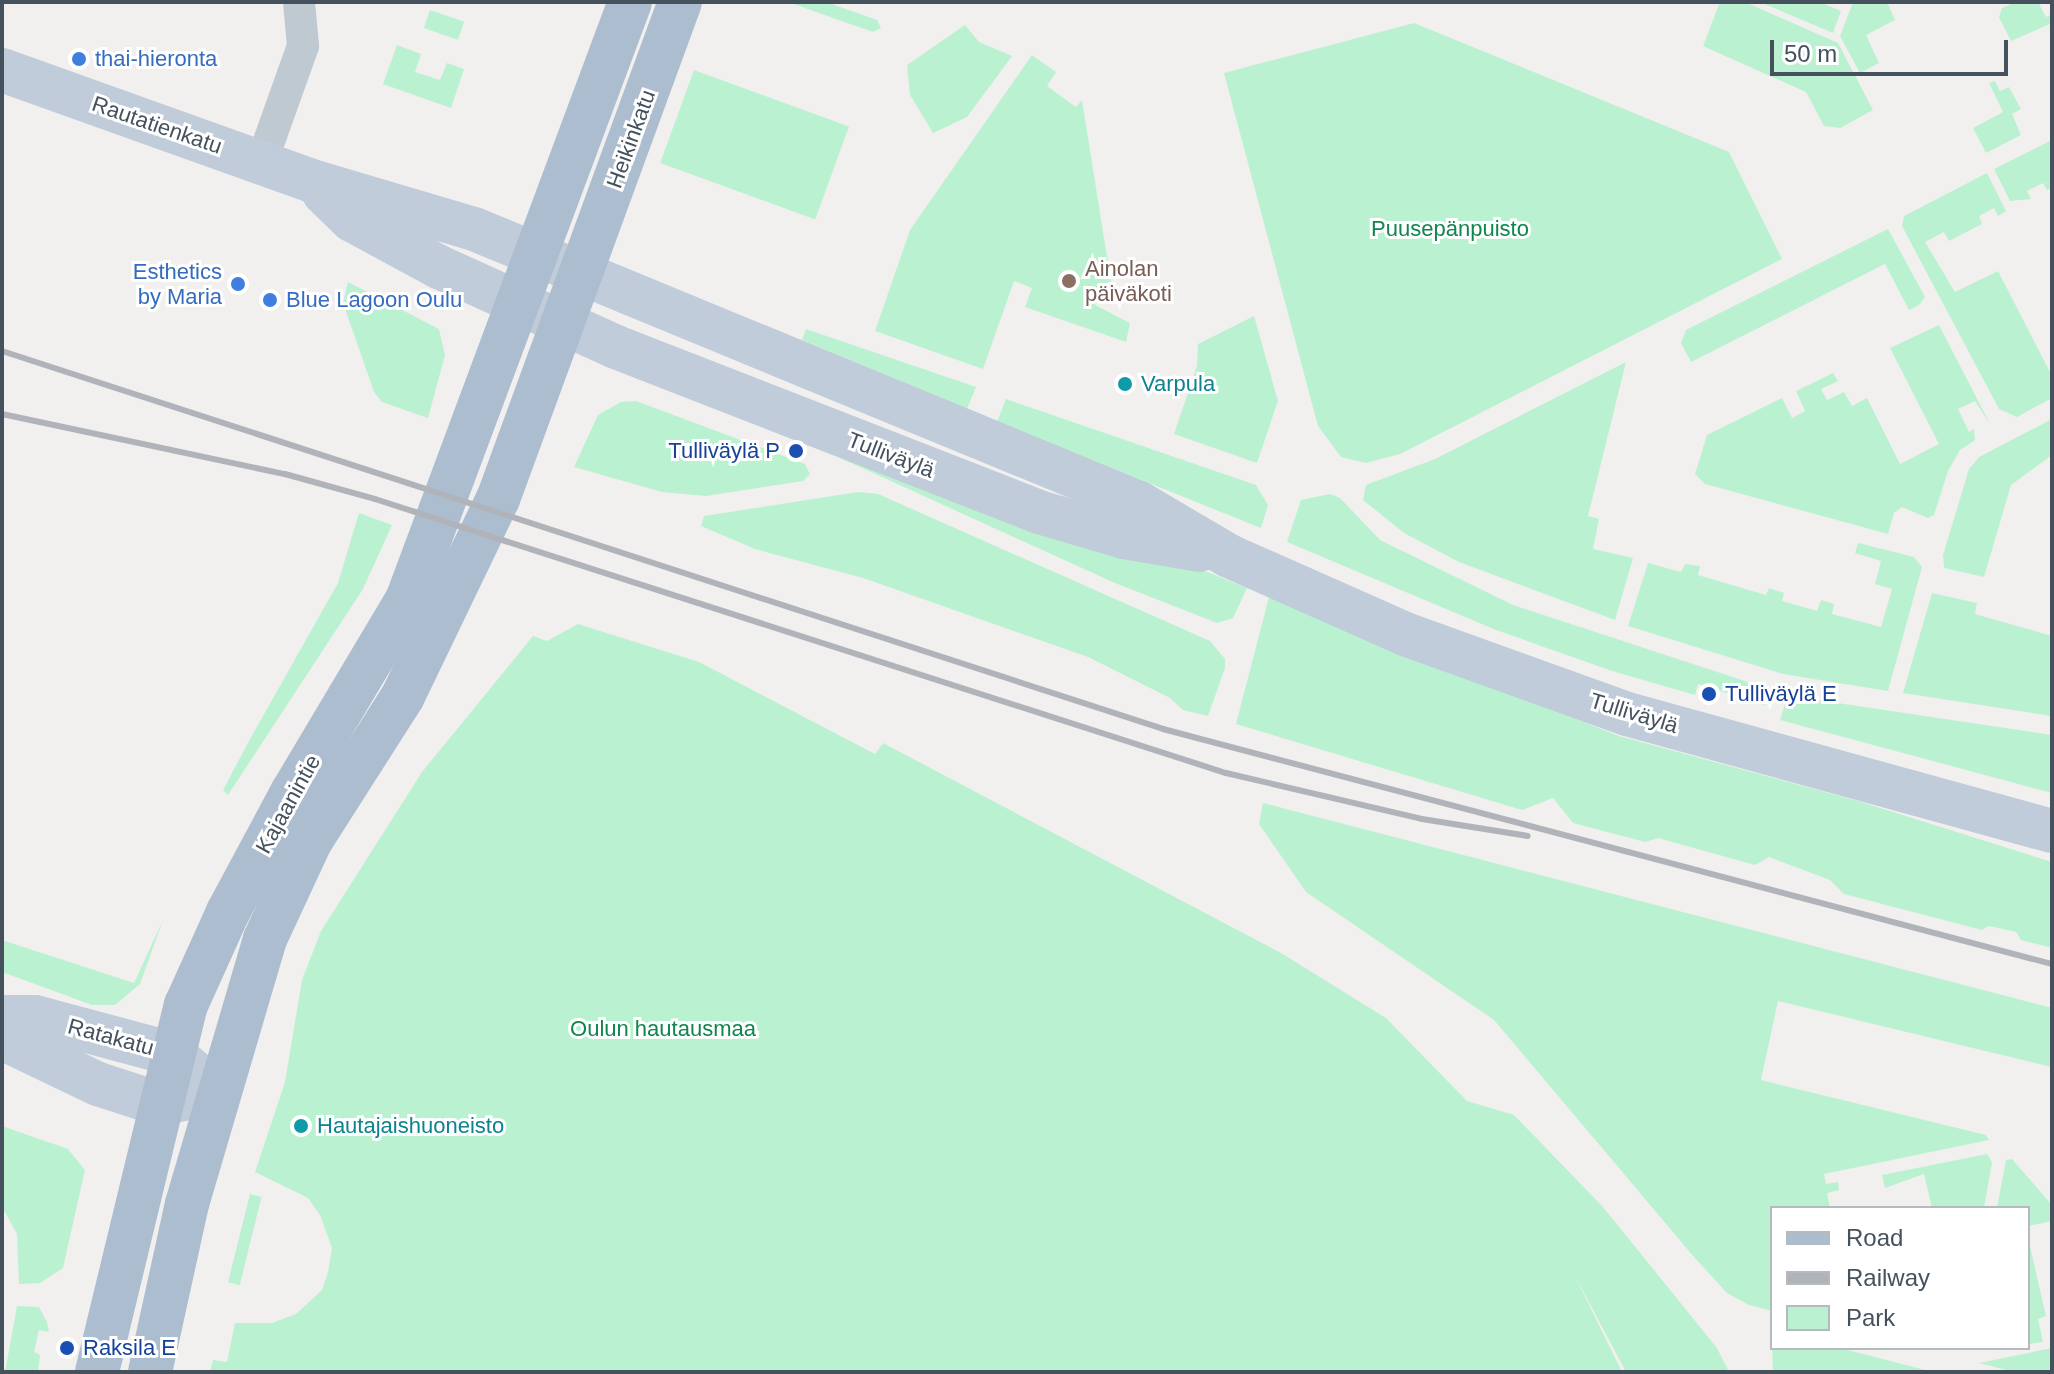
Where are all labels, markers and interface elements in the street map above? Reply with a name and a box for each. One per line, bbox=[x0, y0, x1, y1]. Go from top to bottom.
scale bar bbox=[1774, 24, 2012, 74]
text: 50 m bbox=[1784, 40, 1837, 67]
place label: thai-hieronta bbox=[95, 46, 217, 72]
marker: thai-hieronta bbox=[70, 50, 88, 68]
street label: Heikinkatu bbox=[601, 86, 661, 192]
street label: Rautatienkatu bbox=[89, 90, 225, 160]
park label: Puusepänpuisto bbox=[1371, 216, 1529, 242]
place label: Ainolan päiväkoti bbox=[1085, 255, 1172, 306]
place label: Esthetics by Maria bbox=[133, 258, 222, 310]
marker: Ainolan päiväkoti bbox=[1060, 272, 1078, 290]
marker: Esthetics by Maria bbox=[229, 275, 247, 293]
place label: Blue Lagoon Oulu bbox=[286, 287, 462, 313]
marker: Blue Lagoon Oulu bbox=[261, 291, 279, 309]
place label: Varpula bbox=[1141, 371, 1215, 397]
marker: Varpula bbox=[1116, 375, 1134, 393]
street label: Tulliväylä bbox=[844, 426, 938, 484]
place label: Tulliväylä P bbox=[668, 438, 780, 464]
marker: Tulliväylä P bbox=[787, 442, 805, 460]
place label: Tulliväylä E bbox=[1725, 681, 1837, 707]
marker: Tulliväylä E bbox=[1700, 685, 1718, 703]
street label: Tulliväylä bbox=[1587, 687, 1681, 739]
street label: Kajaanintie bbox=[250, 750, 326, 858]
street label: Ratakatu bbox=[65, 1013, 157, 1061]
park label: Oulun hautausmaa bbox=[570, 1016, 756, 1042]
place label: Hautajaishuoneisto bbox=[317, 1113, 504, 1139]
marker: Hautajaishuoneisto bbox=[292, 1117, 310, 1135]
legend bbox=[1770, 1206, 2030, 1350]
text: Road bbox=[1846, 1224, 1903, 1251]
text: Railway bbox=[1846, 1264, 1930, 1291]
text: Park bbox=[1846, 1304, 1895, 1331]
place label: Raksila E bbox=[83, 1335, 176, 1361]
marker: Raksila E bbox=[58, 1339, 76, 1357]

